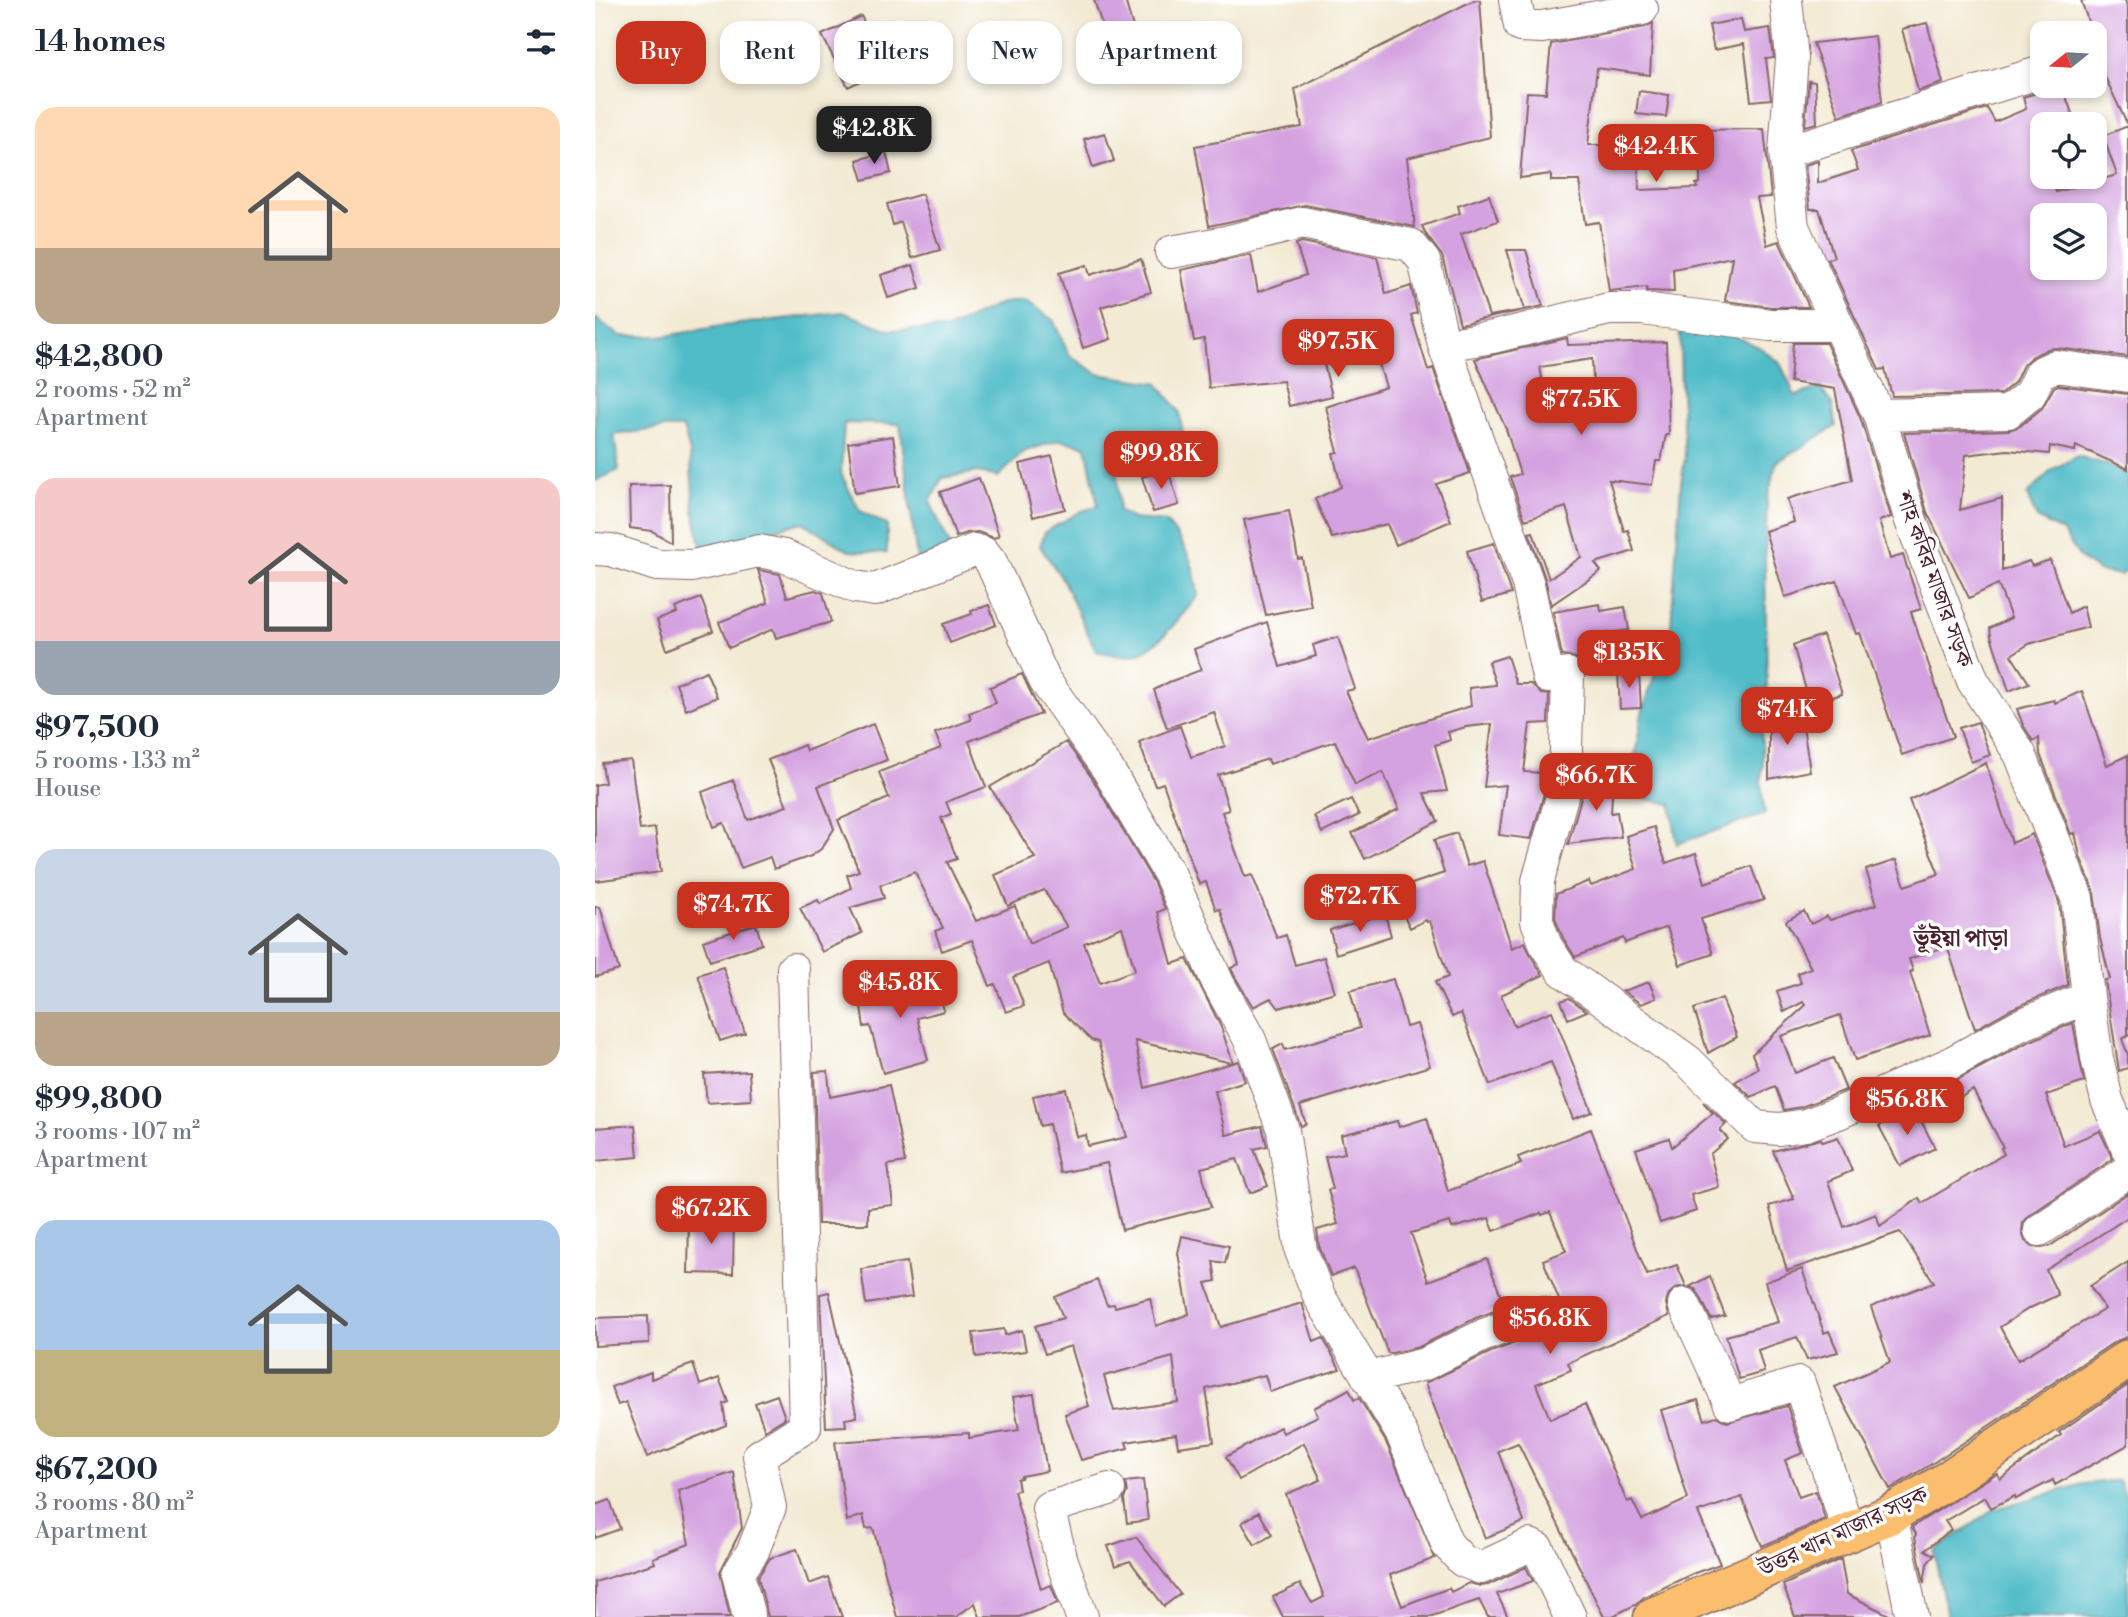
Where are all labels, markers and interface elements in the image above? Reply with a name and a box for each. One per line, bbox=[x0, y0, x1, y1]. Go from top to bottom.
chip: Buy bbox=[616, 21, 706, 84]
chip: Rent bbox=[720, 21, 820, 84]
chip: Filters bbox=[834, 21, 953, 84]
chip: New bbox=[967, 21, 1062, 84]
chip: Apartment bbox=[1076, 21, 1242, 84]
north arrow bbox=[2030, 21, 2107, 98]
map controls bbox=[2030, 21, 2107, 280]
text: 14 homes bbox=[35, 23, 166, 61]
icon: filters bbox=[522, 23, 560, 61]
pin: $42.8K bbox=[817, 106, 931, 166]
button: locate bbox=[2030, 112, 2107, 189]
text: $42.8K bbox=[832, 115, 916, 143]
pin: $42.4K bbox=[1599, 124, 1713, 184]
text: $42.4K bbox=[1614, 133, 1698, 161]
icon: home bbox=[235, 153, 361, 279]
button: layers bbox=[2030, 203, 2107, 280]
pin: $97.5K bbox=[1281, 320, 1395, 379]
text: $97.5K bbox=[1298, 328, 1378, 356]
text: $42,800 bbox=[35, 338, 164, 376]
text: 2 rooms · 52 m² bbox=[35, 376, 191, 404]
pin: $77.5K bbox=[1524, 378, 1638, 437]
text: $77.5K bbox=[1542, 386, 1620, 414]
text: Apartment bbox=[35, 404, 148, 432]
pin: $99.8K bbox=[1104, 432, 1218, 491]
text: $99.8K bbox=[1120, 440, 1202, 468]
street label: শাহ কবির মাজার সড়ক bbox=[1889, 487, 1979, 672]
icon: home bbox=[235, 524, 361, 650]
pin: $135K bbox=[1580, 630, 1678, 690]
text: $135K bbox=[1593, 639, 1665, 667]
pin: $74K bbox=[1746, 688, 1828, 747]
text: $74K bbox=[1757, 696, 1817, 724]
text: $97,500 bbox=[35, 709, 159, 747]
text: 5 rooms · 133 m² bbox=[35, 747, 200, 775]
pin: $66.7K bbox=[1539, 754, 1653, 813]
text: $66.7K bbox=[1555, 762, 1637, 790]
text: House bbox=[35, 775, 101, 803]
pin: $72.7K bbox=[1303, 874, 1417, 934]
pin: $74.7K bbox=[676, 883, 790, 942]
text: $72.7K bbox=[1320, 883, 1400, 911]
text: $74.7K bbox=[693, 891, 773, 919]
icon: home bbox=[235, 895, 361, 1021]
district label: ভূঁইয়া পাড়া bbox=[1913, 923, 2008, 954]
pin: $45.8K bbox=[843, 960, 957, 1020]
text: $45.8K bbox=[859, 969, 941, 997]
pin: $56.8K bbox=[1850, 1078, 1964, 1137]
text: $99,800 bbox=[35, 1080, 163, 1118]
text: $56.8K bbox=[1866, 1086, 1948, 1114]
text: 3 rooms · 107 m² bbox=[35, 1118, 200, 1146]
text: Apartment bbox=[35, 1146, 148, 1174]
pin: $67.2K bbox=[654, 1186, 768, 1246]
text: $67.2K bbox=[672, 1195, 750, 1223]
icon: home bbox=[235, 1266, 361, 1392]
pin: $56.8K bbox=[1493, 1296, 1607, 1356]
text: $56.8K bbox=[1509, 1305, 1591, 1333]
text: $67,200 bbox=[35, 1451, 158, 1489]
street label: উত্তর খান মাজার সড়ক bbox=[1754, 1480, 1933, 1584]
text: 3 rooms · 80 m² bbox=[35, 1489, 194, 1517]
text: Apartment bbox=[35, 1517, 148, 1545]

